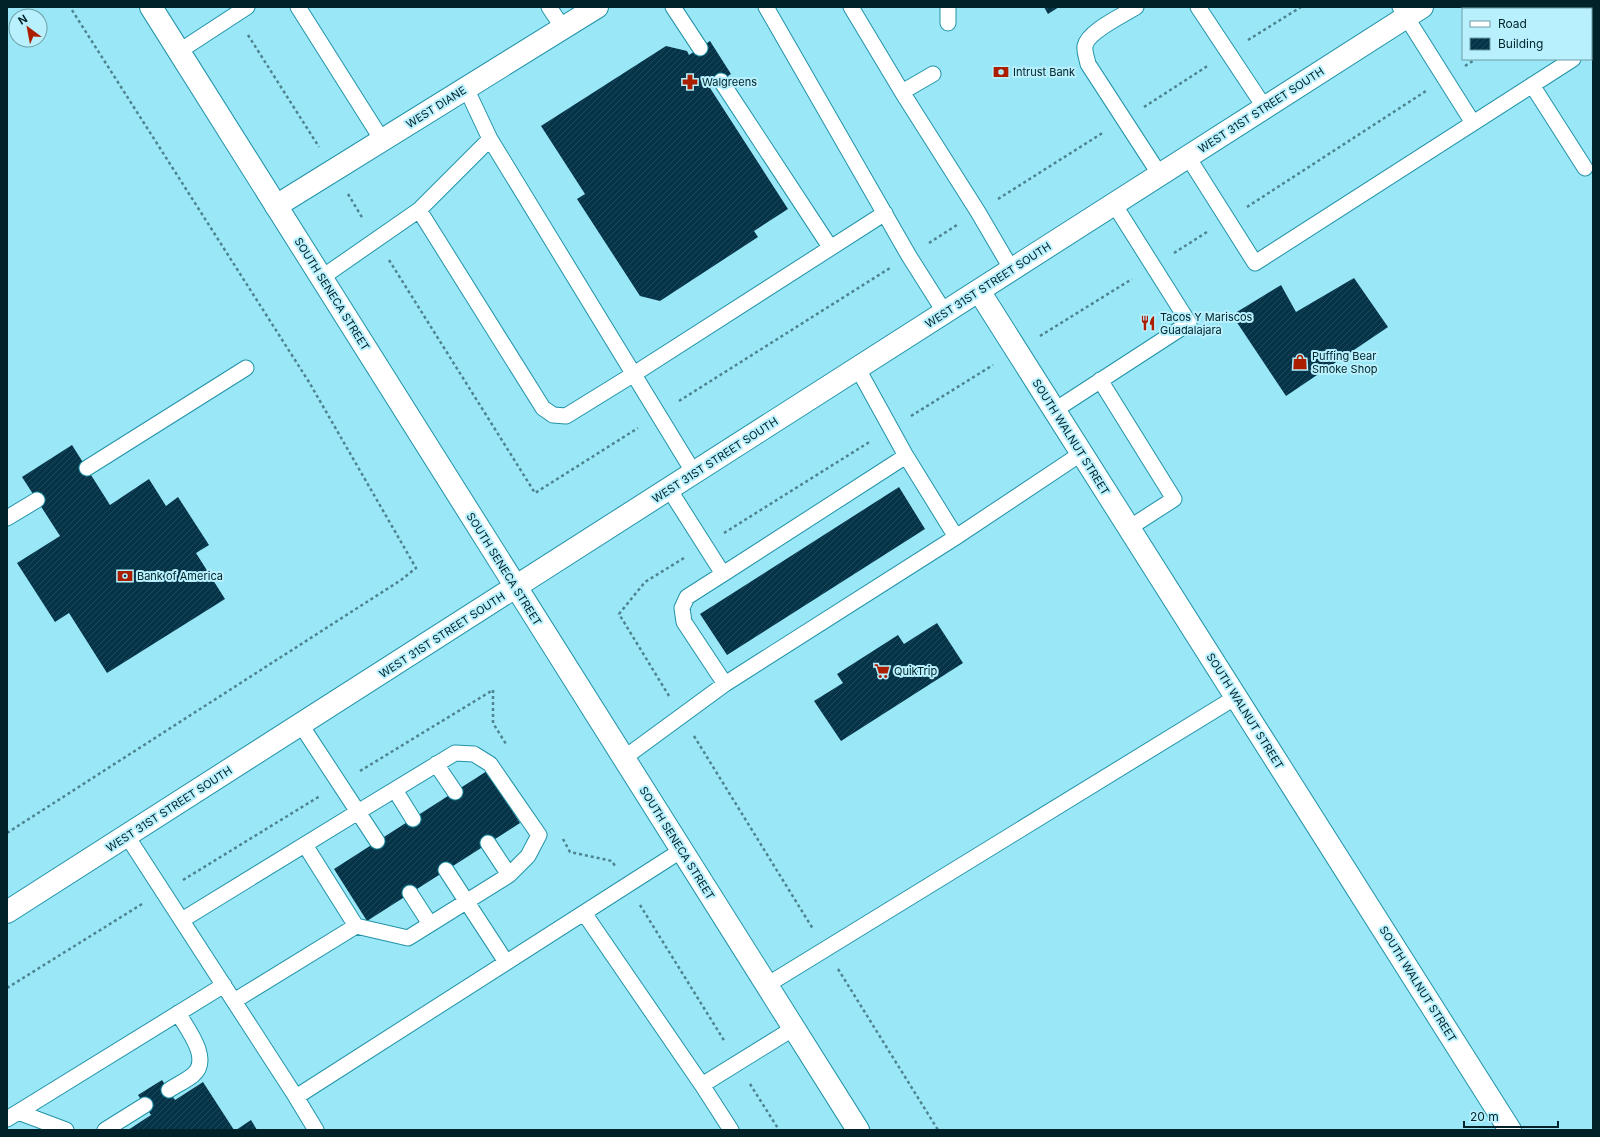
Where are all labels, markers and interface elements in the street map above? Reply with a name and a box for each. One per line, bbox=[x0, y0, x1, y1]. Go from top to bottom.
north arrow bbox=[8, 8, 48, 48]
legend bbox=[1462, 8, 1592, 60]
text: N bbox=[15, 11, 30, 28]
text: Road bbox=[1498, 16, 1527, 31]
text: Building bbox=[1498, 36, 1543, 51]
bank icon: Intrust Bank bbox=[992, 63, 1010, 81]
street label: WEST 31ST STREET SOUTH bbox=[1196, 64, 1326, 156]
place label: Intrust Bank bbox=[1013, 65, 1075, 79]
pharmacy icon: Walgreens bbox=[681, 73, 699, 91]
place label: Walgreens bbox=[702, 75, 757, 89]
street label: WEST DIANE bbox=[403, 83, 469, 131]
street label: SOUTH SENECA STREET bbox=[291, 235, 373, 353]
street label: WEST 31ST STREET SOUTH bbox=[923, 239, 1053, 331]
place label: Tacos Y Mariscos Guadalajara bbox=[1160, 310, 1253, 337]
restaurant icon: Tacos Y Mariscos Guadalajara bbox=[1139, 314, 1157, 332]
place label: Puffing Bear Smoke Shop bbox=[1312, 349, 1378, 376]
shop icon: Puffing Bear Smoke Shop bbox=[1291, 353, 1309, 371]
street label: SOUTH WALNUT STREET bbox=[1029, 376, 1113, 498]
street label: WEST 31ST STREET SOUTH bbox=[650, 414, 780, 506]
street label: SOUTH SENECA STREET bbox=[463, 510, 545, 628]
bank icon: Bank of America bbox=[116, 567, 134, 585]
place label: Bank of America bbox=[137, 569, 223, 583]
street label: WEST 31ST STREET SOUTH bbox=[377, 589, 507, 681]
street label: SOUTH WALNUT STREET bbox=[1203, 650, 1287, 772]
supermarket icon: QuikTrip bbox=[873, 662, 891, 680]
place label: QuikTrip bbox=[894, 664, 937, 678]
street label: WEST 31ST STREET SOUTH bbox=[104, 763, 234, 855]
street label: SOUTH SENECA STREET bbox=[636, 784, 718, 902]
street label: SOUTH WALNUT STREET bbox=[1376, 923, 1460, 1045]
scale bar bbox=[1464, 1103, 1558, 1129]
text: 20 m bbox=[1470, 1109, 1499, 1124]

